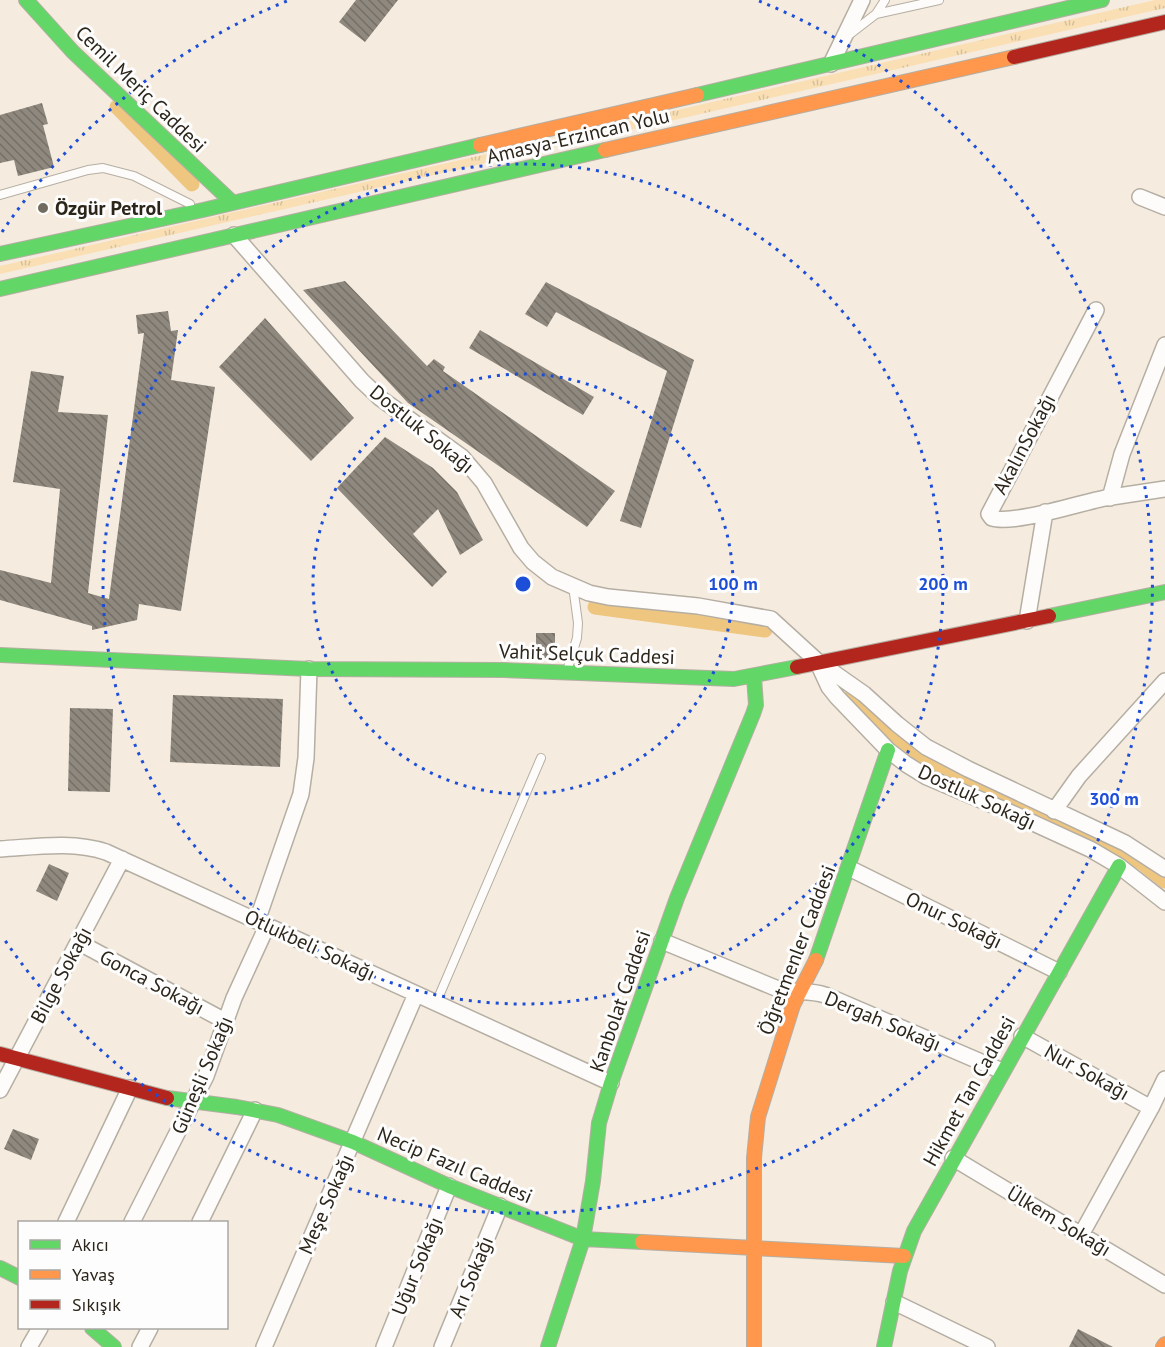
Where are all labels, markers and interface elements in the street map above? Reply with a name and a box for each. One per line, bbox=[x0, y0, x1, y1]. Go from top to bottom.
street label: Cemil Meriç Caddesi bbox=[70, 20, 212, 158]
street label: Amasya-Erzincan Yolu bbox=[484, 102, 672, 170]
place label: Özgür Petrol bbox=[55, 195, 162, 221]
marker: Özgür Petrol bbox=[36, 201, 50, 215]
street label: Dostluk Sokağı bbox=[365, 379, 479, 479]
street label: AkalınSokağı bbox=[987, 389, 1061, 499]
text: 100 m bbox=[708, 572, 758, 595]
text: 200 m bbox=[918, 572, 968, 595]
centre of rings bbox=[513, 574, 533, 594]
street label: Vahit Selçuk Caddesi bbox=[498, 638, 675, 670]
street label: Dostluk Sokağı bbox=[914, 758, 1040, 836]
text: 300 m bbox=[1089, 787, 1139, 810]
street label: Öğretmenler Caddesi bbox=[753, 861, 841, 1039]
street label: Onur Sokağı bbox=[901, 885, 1007, 955]
street label: Otlukbeli Sokağı bbox=[241, 903, 379, 987]
street label: Bilge Sokağı bbox=[25, 922, 97, 1028]
street label: Kanbolat Caddesi bbox=[584, 927, 656, 1075]
street label: Gonca Sokağı bbox=[95, 943, 209, 1021]
street label: Dergah Sokağı bbox=[821, 985, 945, 1057]
street label: Hikmet Tan Caddesi bbox=[917, 1011, 1021, 1171]
street label: Güneşli Sokağı bbox=[165, 1012, 239, 1138]
street label: Nur Sokağı bbox=[1040, 1038, 1134, 1106]
street label: Necip Fazıl Caddesi bbox=[373, 1121, 537, 1209]
street label: Meşe Sokağı bbox=[292, 1150, 360, 1258]
street label: Ülkem Sokağı bbox=[1002, 1180, 1116, 1262]
street label: Uğur Sokağı bbox=[386, 1213, 448, 1319]
legend bbox=[18, 1221, 228, 1329]
street label: Arı Sokağı bbox=[443, 1232, 499, 1322]
text: Akıcı bbox=[72, 1233, 109, 1256]
text: Yavaş bbox=[72, 1263, 115, 1286]
text: Sıkışık bbox=[72, 1293, 121, 1316]

